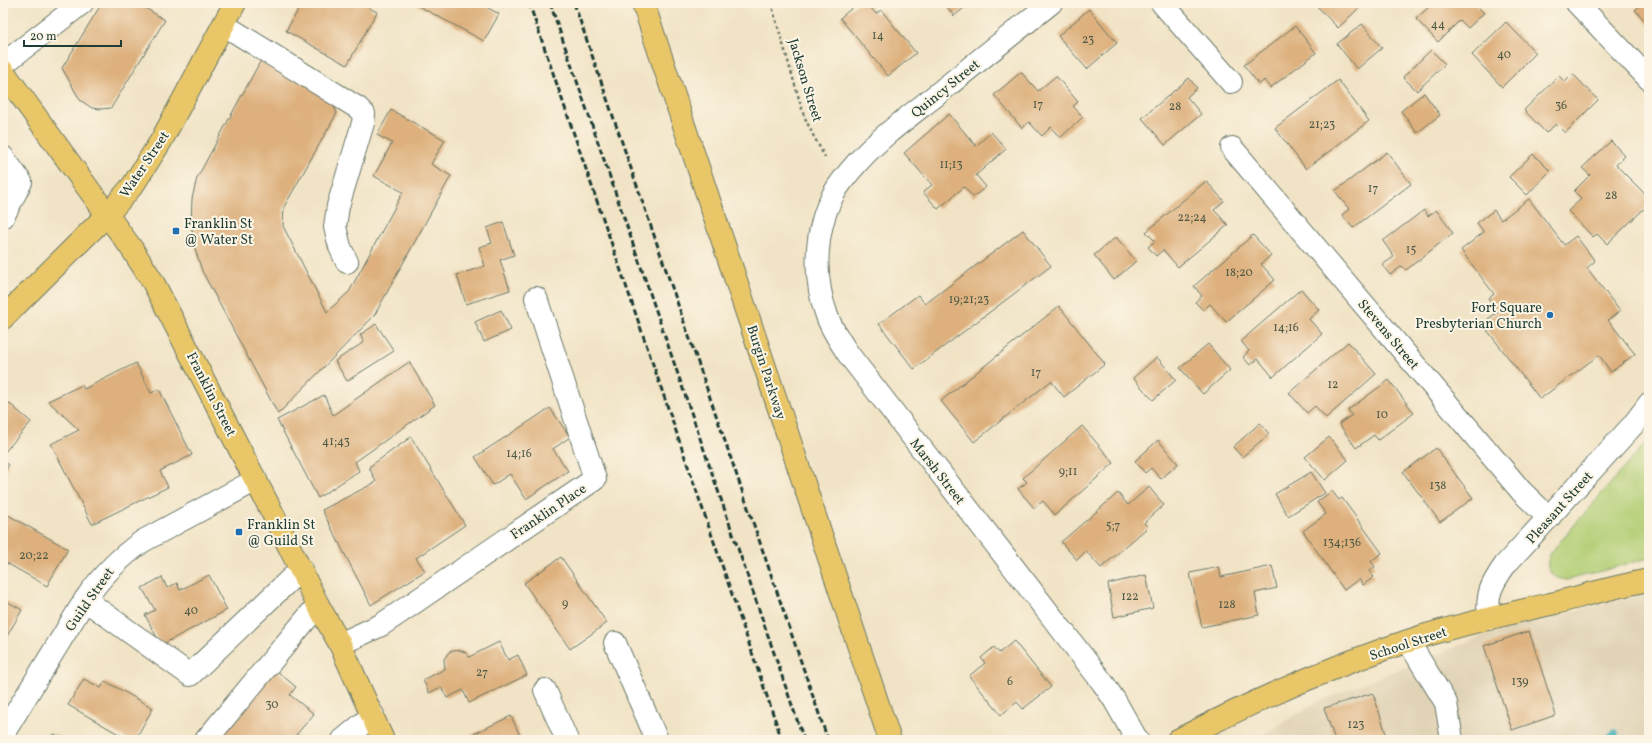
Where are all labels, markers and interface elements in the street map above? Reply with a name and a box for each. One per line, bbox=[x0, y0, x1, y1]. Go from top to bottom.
house number: 44 bbox=[1431, 17, 1445, 33]
scale bar bbox=[24, 22, 121, 48]
house number: 14 bbox=[872, 28, 884, 44]
text: 20 m bbox=[30, 29, 57, 45]
house number: 23 bbox=[1082, 32, 1094, 48]
street label: Jackson Street bbox=[783, 36, 826, 125]
house number: 40 bbox=[1497, 47, 1511, 63]
street label: Quincy Street bbox=[907, 55, 984, 123]
house number: 17 bbox=[1033, 97, 1043, 113]
house number: 36 bbox=[1555, 98, 1567, 114]
house number: 28 bbox=[1169, 99, 1181, 115]
house number: 21;23 bbox=[1309, 117, 1335, 133]
street label: Water Street bbox=[116, 128, 175, 202]
house number: 11;13 bbox=[939, 157, 963, 173]
house number: 17 bbox=[1368, 181, 1378, 197]
house number: 28 bbox=[1605, 188, 1617, 204]
house number: 22;24 bbox=[1177, 210, 1207, 226]
place label: Franklin St @ Water St bbox=[184, 215, 253, 250]
marker: Franklin St @ Water St bbox=[171, 226, 181, 236]
house number: 15 bbox=[1406, 242, 1416, 258]
house number: 18;20 bbox=[1225, 265, 1253, 281]
house number: 19;21;23 bbox=[949, 292, 989, 308]
street label: Stevens Street bbox=[1353, 296, 1423, 374]
place label: Fort Square Presbyterian Church bbox=[1415, 299, 1542, 334]
marker: Fort Square Presbyterian Church bbox=[1545, 310, 1555, 320]
house number: 14;16 bbox=[1273, 320, 1299, 336]
street label: Burgin Parkway bbox=[741, 323, 790, 423]
street label: Franklin Street bbox=[181, 349, 240, 440]
house number: 17 bbox=[1031, 365, 1041, 381]
house number: 12 bbox=[1327, 377, 1339, 393]
house number: 10 bbox=[1376, 407, 1388, 423]
house number: 41;43 bbox=[322, 434, 350, 450]
street label: Marsh Street bbox=[905, 435, 969, 509]
house number: 14;16 bbox=[506, 446, 532, 462]
house number: 9;11 bbox=[1059, 464, 1077, 480]
street label: Pleasant Street bbox=[1522, 468, 1598, 548]
house number: 138 bbox=[1430, 478, 1446, 494]
street label: Franklin Place bbox=[507, 480, 591, 545]
place label: Franklin St @ Guild St bbox=[247, 516, 316, 551]
house number: 5;7 bbox=[1106, 518, 1121, 534]
marker: Franklin St @ Guild St bbox=[234, 527, 244, 537]
house number: 134;136 bbox=[1323, 535, 1361, 551]
house number: 20;22 bbox=[19, 548, 49, 564]
street label: Guild Street bbox=[61, 564, 119, 636]
house number: 122 bbox=[1121, 589, 1139, 605]
house number: 9 bbox=[562, 596, 568, 612]
house number: 128 bbox=[1218, 597, 1236, 613]
house number: 40 bbox=[184, 603, 198, 619]
street label: School Street bbox=[1367, 623, 1450, 666]
house number: 27 bbox=[476, 665, 488, 681]
house number: 6 bbox=[1007, 674, 1013, 690]
house number: 139 bbox=[1512, 674, 1528, 690]
house number: 30 bbox=[265, 697, 279, 713]
house number: 123 bbox=[1348, 717, 1364, 733]

